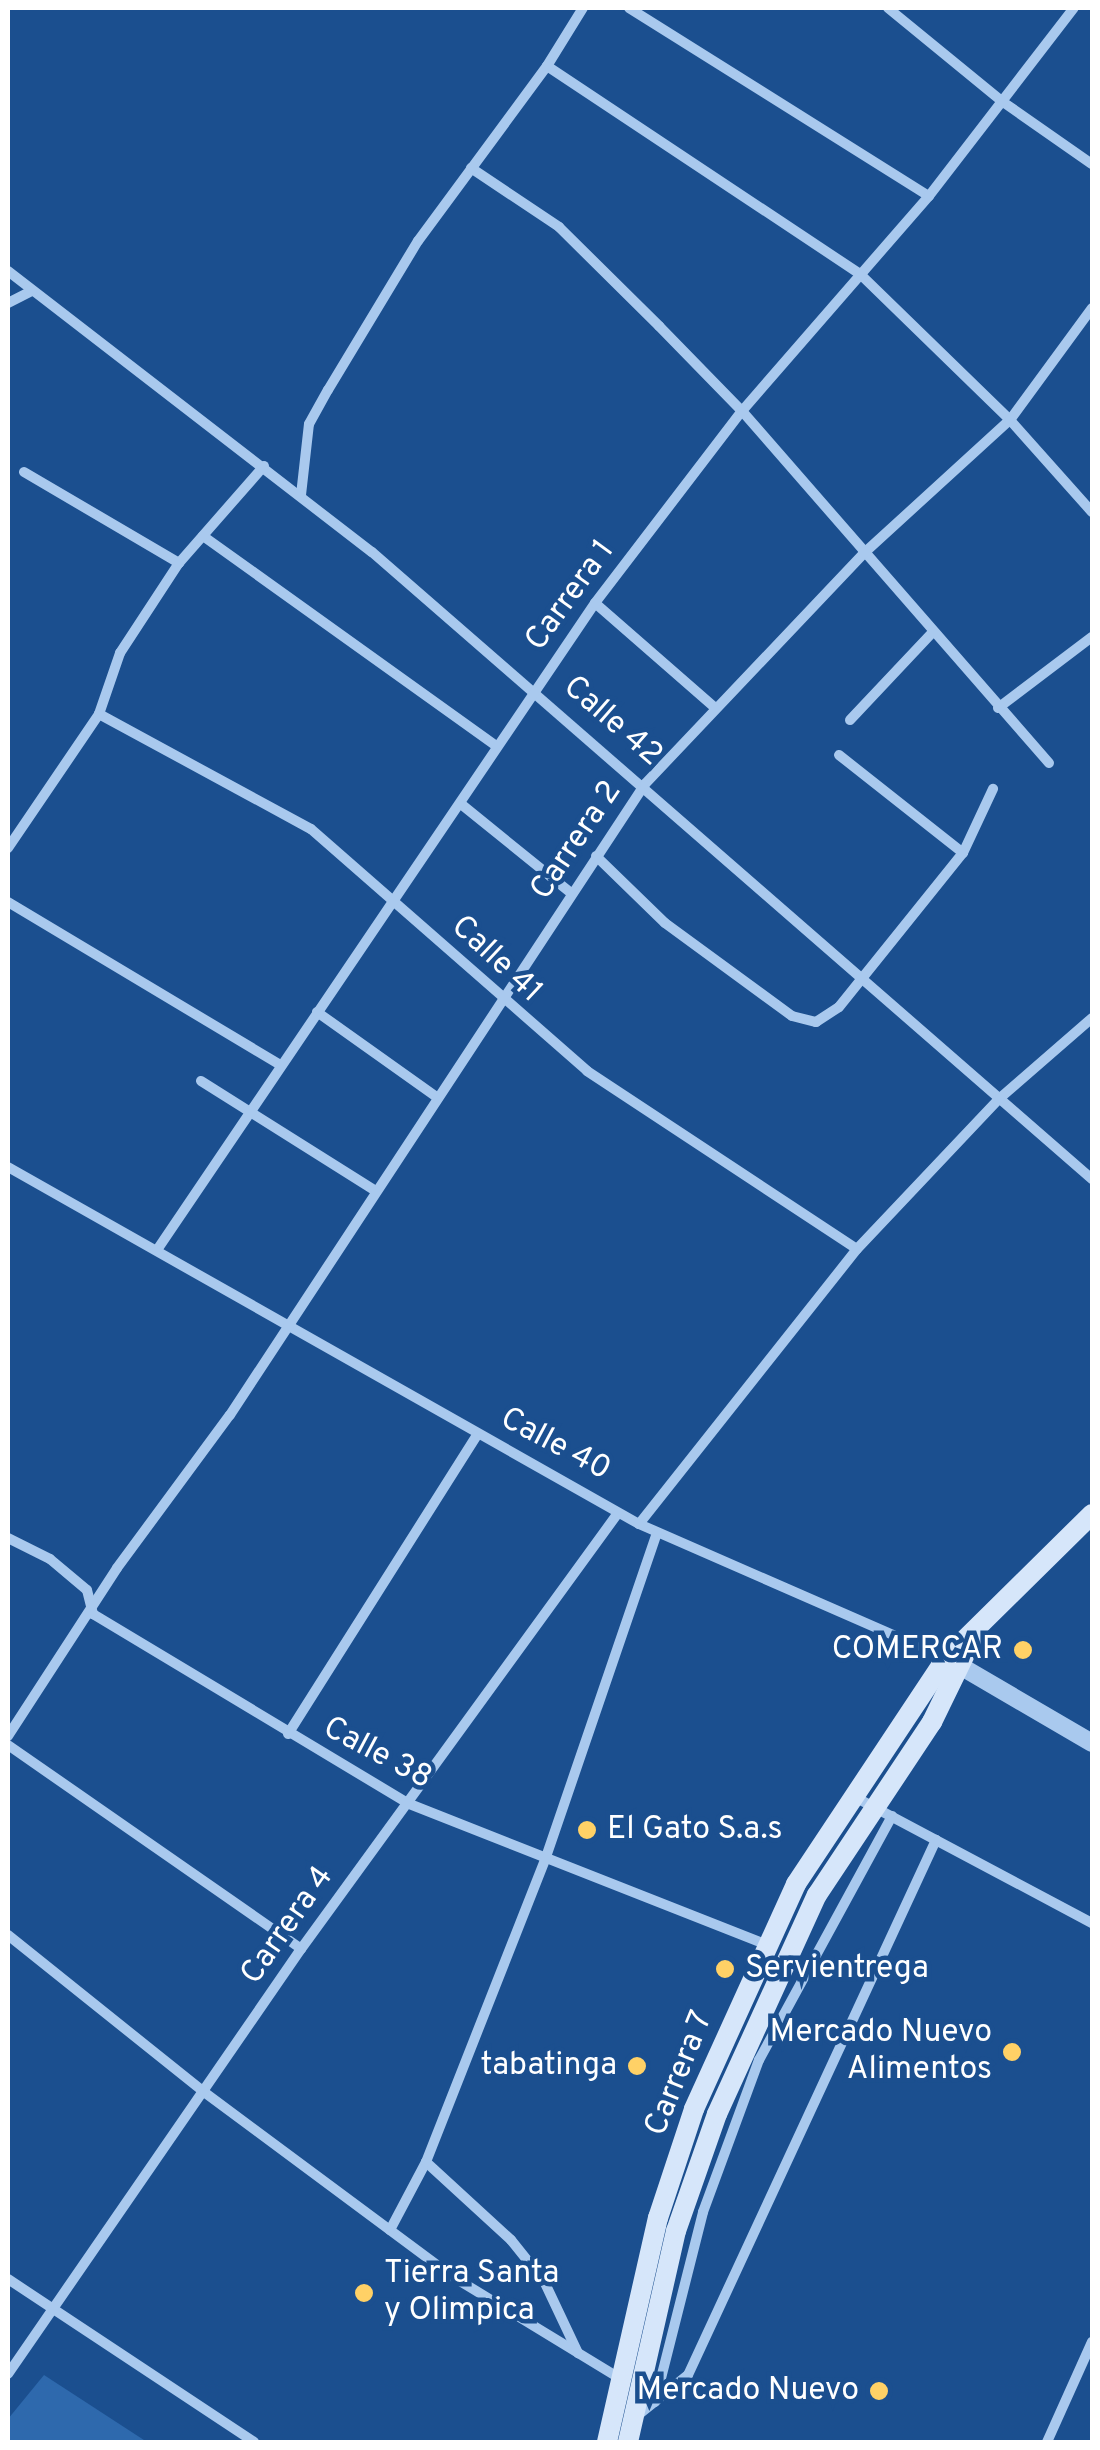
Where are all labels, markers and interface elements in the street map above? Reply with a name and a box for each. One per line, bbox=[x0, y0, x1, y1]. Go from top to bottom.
street label: Carrera 1 bbox=[518, 533, 624, 659]
street label: Calle 42 bbox=[555, 669, 669, 775]
street label: Carrera 2 bbox=[523, 774, 631, 908]
street label: Calle 41 bbox=[442, 908, 550, 1012]
street label: Calle 40 bbox=[493, 1400, 617, 1490]
place label: COMERCAR bbox=[832, 1631, 1003, 1669]
marker: COMERCAR bbox=[1012, 1639, 1034, 1661]
street label: Calle 38 bbox=[316, 1709, 438, 1799]
place label: El Gato S.a.s bbox=[607, 1811, 783, 1849]
marker: El Gato S.a.s bbox=[576, 1819, 598, 1841]
street label: Carrera 4 bbox=[233, 1860, 343, 1992]
place label: Servientrega bbox=[745, 1950, 929, 1988]
marker: Servientrega bbox=[714, 1958, 736, 1980]
street label: Carrera 7 bbox=[637, 2005, 723, 2143]
place label: Mercado Nuevo Alimentos bbox=[770, 2015, 992, 2090]
marker: Mercado Nuevo Alimentos bbox=[1001, 2041, 1023, 2063]
place label: tabatinga bbox=[480, 2047, 617, 2085]
marker: tabatinga bbox=[626, 2055, 648, 2077]
place label: Tierra Santa y Olimpica bbox=[384, 2256, 559, 2331]
marker: Tierra Santa y Olimpica bbox=[353, 2282, 375, 2304]
place label: Mercado Nuevo bbox=[637, 2372, 859, 2410]
marker: Mercado Nuevo bbox=[868, 2380, 890, 2402]

